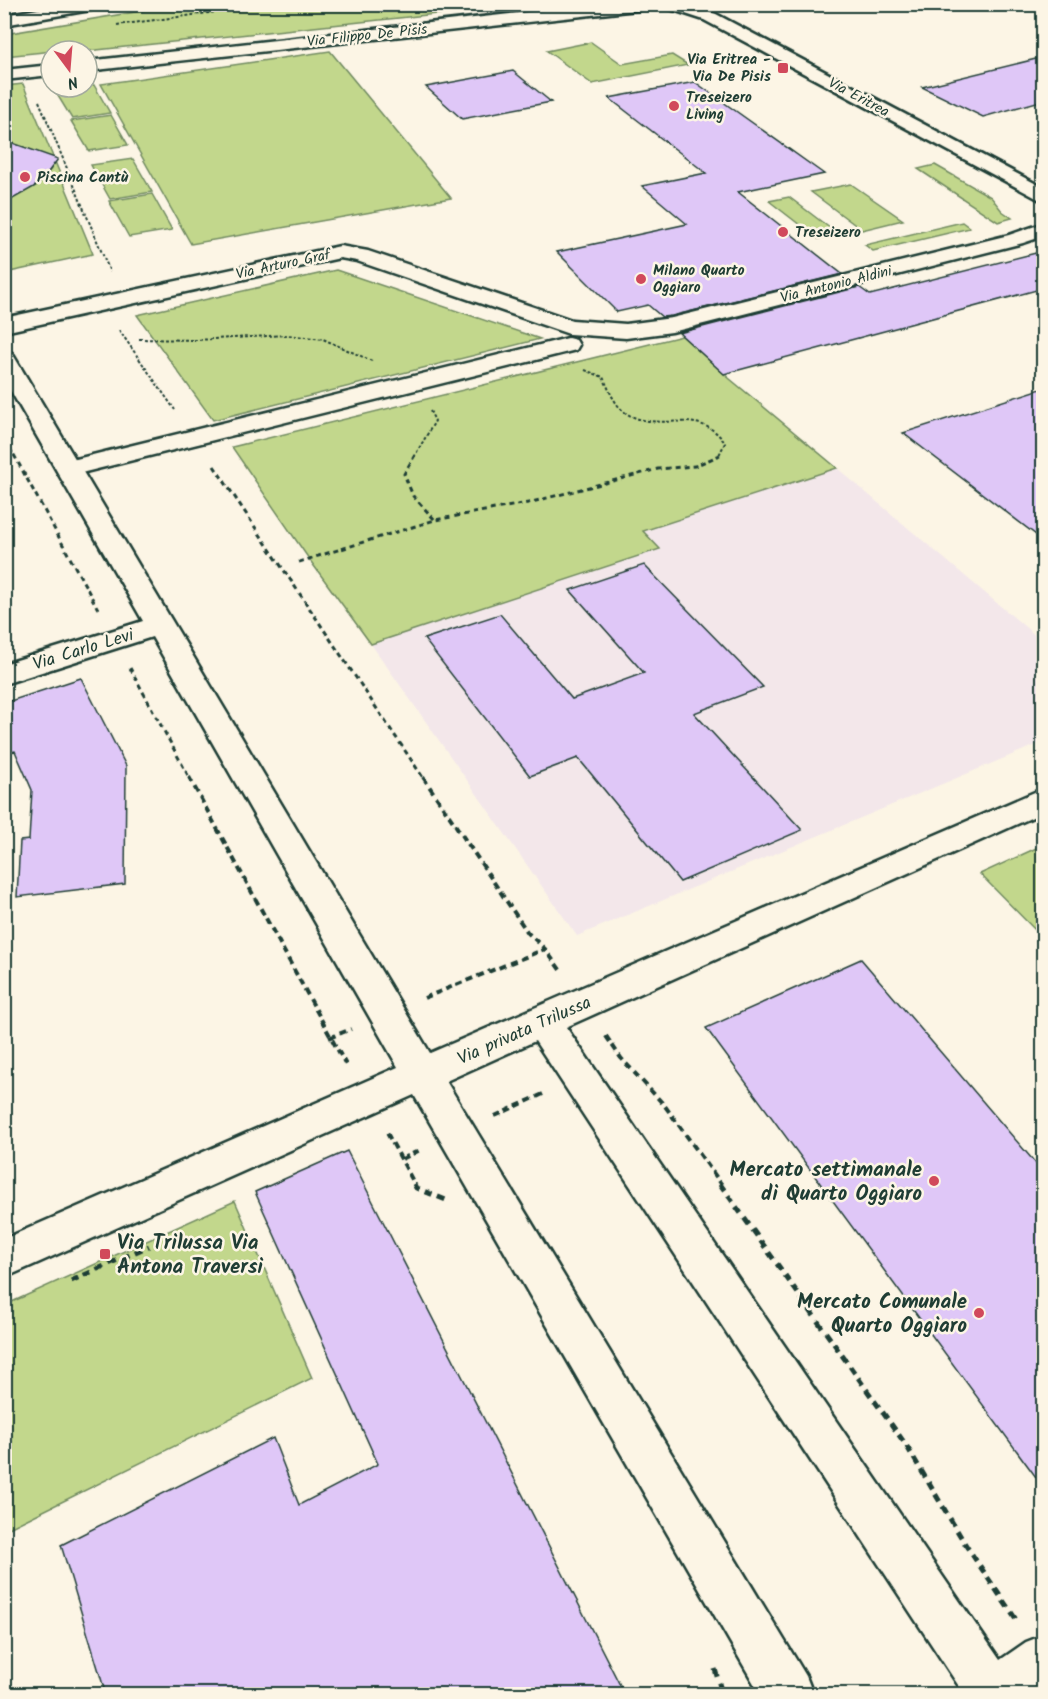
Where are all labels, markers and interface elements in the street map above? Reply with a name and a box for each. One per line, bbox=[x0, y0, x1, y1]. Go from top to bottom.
street label: Via Filippo De Pisis bbox=[306, 18, 429, 54]
north arrow bbox=[39, 39, 99, 99]
place label: Via Eritrea - Via De Pisis bbox=[687, 48, 771, 89]
marker: Via Eritrea - Via De Pisis bbox=[776, 61, 790, 75]
text: N bbox=[64, 69, 81, 95]
street label: Via Eritrea bbox=[824, 72, 894, 124]
place label: Treseizero Living bbox=[686, 86, 752, 127]
marker: Treseizero Living bbox=[667, 99, 681, 113]
place label: Piscina Cantù bbox=[37, 166, 129, 190]
marker: Piscina Cantù bbox=[18, 170, 32, 184]
place label: Treseizero bbox=[795, 221, 861, 245]
marker: Treseizero bbox=[776, 225, 790, 239]
street label: Via Arturo Graf bbox=[234, 243, 334, 287]
place label: Milano Quarto Oggiaro bbox=[653, 259, 745, 300]
street label: Via Antonio Aldini bbox=[778, 259, 896, 310]
marker: Milano Quarto Oggiaro bbox=[634, 272, 648, 286]
street label: Via Carlo Levi bbox=[29, 621, 138, 680]
street label: Via privata Trilussa bbox=[453, 989, 596, 1074]
place label: Mercato settimanale di Quarto Oggiaro bbox=[730, 1154, 922, 1211]
marker: Mercato settimanale di Quarto Oggiaro bbox=[927, 1174, 941, 1188]
place label: Via Trilussa Via Antona Traversi bbox=[117, 1227, 264, 1284]
marker: Via Trilussa Via Antona Traversi bbox=[98, 1247, 112, 1261]
place label: Mercato Comunale Quarto Oggiaro bbox=[797, 1286, 967, 1343]
marker: Mercato Comunale Quarto Oggiaro bbox=[972, 1306, 986, 1320]

